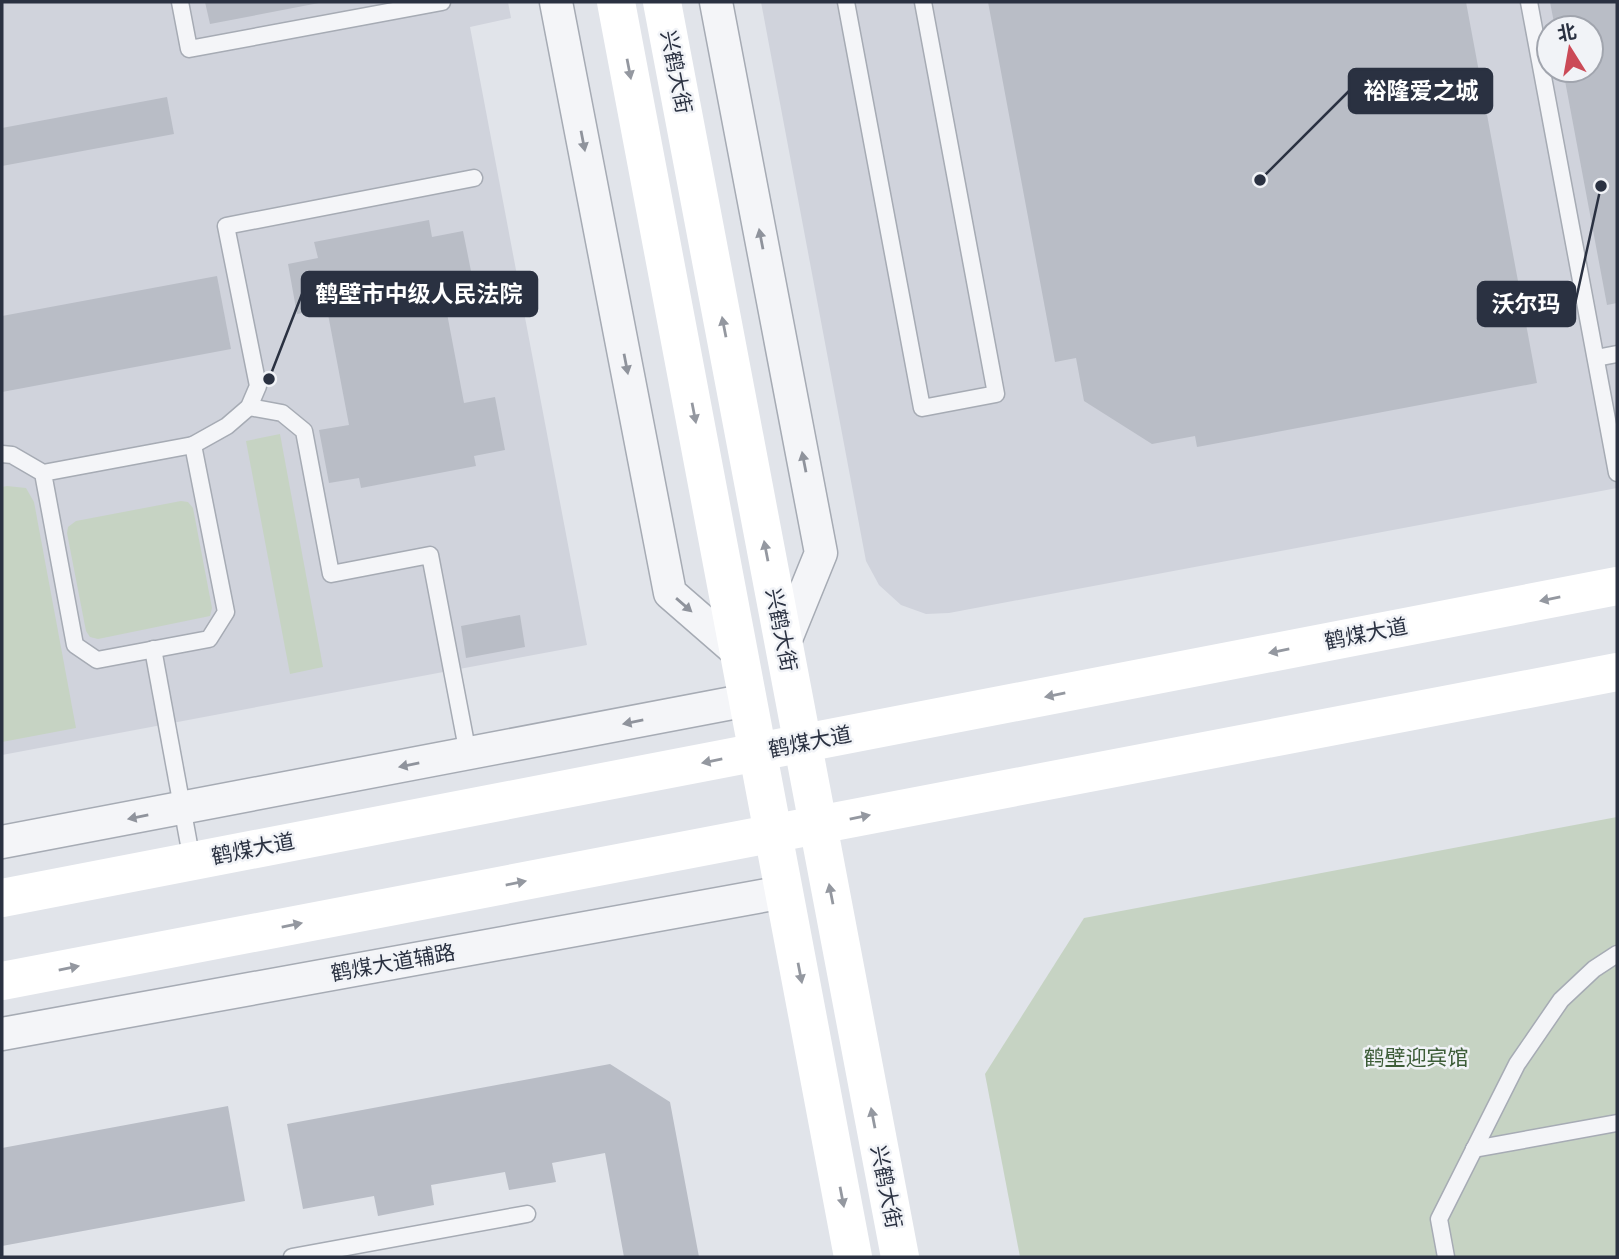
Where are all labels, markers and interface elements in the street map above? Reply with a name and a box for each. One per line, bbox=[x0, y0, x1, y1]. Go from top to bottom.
north arrow bbox=[1535, 14, 1605, 84]
text: 北 bbox=[1555, 19, 1579, 48]
street label: 兴鹤大街 bbox=[654, 28, 698, 116]
one-way arrow bbox=[623, 58, 634, 80]
callout: 裕隆爱之城 bbox=[1349, 69, 1492, 113]
text: 裕隆爱之城 bbox=[1364, 76, 1479, 107]
one-way arrow bbox=[578, 130, 589, 152]
one-way arrow bbox=[755, 228, 766, 250]
callout: 鹤壁市中级人民法院 bbox=[302, 272, 537, 316]
text: 鹤壁市中级人民法院 bbox=[316, 279, 523, 310]
callout: 沃尔玛 bbox=[1478, 282, 1575, 326]
text: 沃尔玛 bbox=[1492, 289, 1561, 320]
one-way arrow bbox=[718, 316, 729, 338]
one-way arrow bbox=[621, 353, 632, 375]
one-way arrow bbox=[688, 402, 699, 424]
one-way arrow bbox=[798, 451, 809, 473]
one-way arrow bbox=[760, 540, 771, 562]
street label: 兴鹤大街 bbox=[759, 586, 803, 674]
one-way arrow bbox=[1539, 594, 1561, 605]
one-way arrow bbox=[676, 597, 693, 612]
street label: 鹤煤大道 bbox=[1322, 612, 1410, 656]
one-way arrow bbox=[1268, 646, 1290, 657]
one-way arrow bbox=[1044, 689, 1066, 700]
one-way arrow bbox=[622, 717, 644, 728]
street label: 鹤煤大道 bbox=[766, 720, 854, 764]
one-way arrow bbox=[701, 756, 723, 767]
one-way arrow bbox=[398, 760, 420, 771]
one-way arrow bbox=[127, 811, 149, 822]
one-way arrow bbox=[849, 811, 871, 822]
street label: 鹤煤大道 bbox=[209, 827, 297, 871]
one-way arrow bbox=[505, 877, 527, 888]
one-way arrow bbox=[825, 883, 836, 905]
one-way arrow bbox=[281, 920, 303, 931]
street label: 鹤煤大道辅路 bbox=[329, 938, 457, 988]
one-way arrow bbox=[58, 962, 80, 973]
one-way arrow bbox=[794, 962, 805, 984]
park label: 鹤壁迎宾馆 bbox=[1364, 1044, 1469, 1072]
one-way arrow bbox=[868, 1107, 879, 1129]
street label: 兴鹤大街 bbox=[864, 1143, 908, 1231]
one-way arrow bbox=[837, 1186, 848, 1208]

